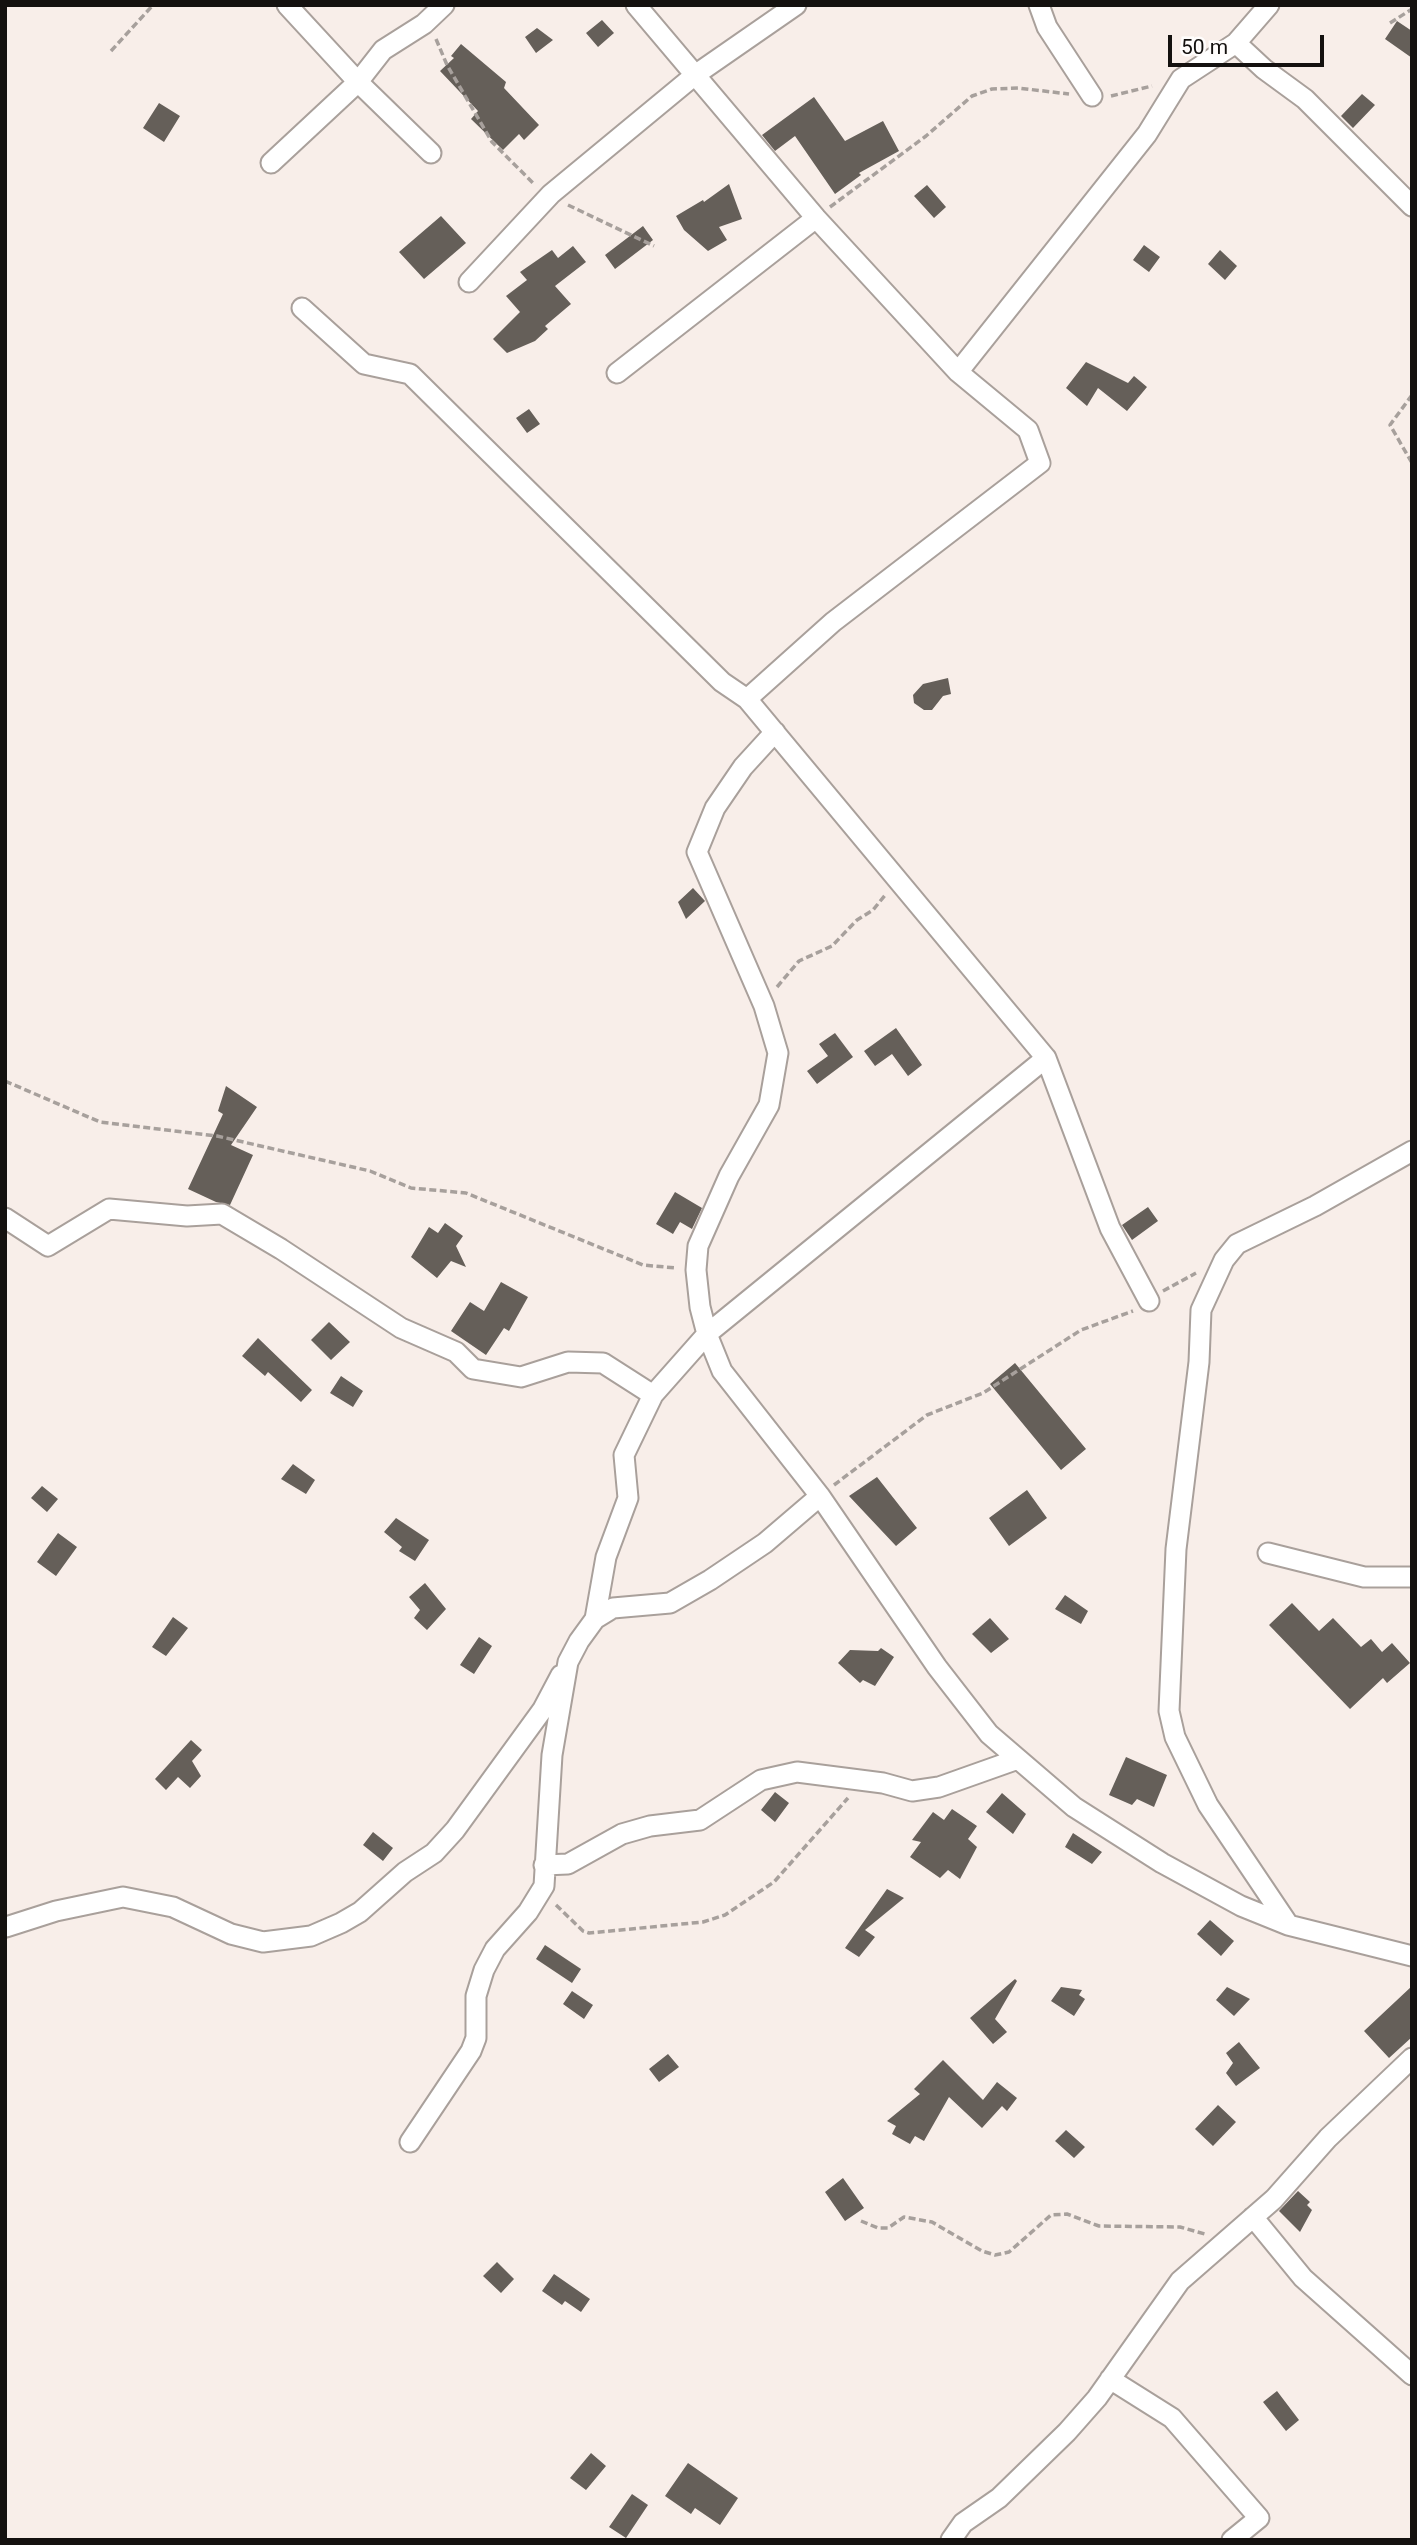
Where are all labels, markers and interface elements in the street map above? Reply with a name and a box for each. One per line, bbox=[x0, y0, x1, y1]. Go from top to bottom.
scale bar bbox=[1172, 21, 1328, 65]
text: 50 m bbox=[1181, 35, 1228, 59]

